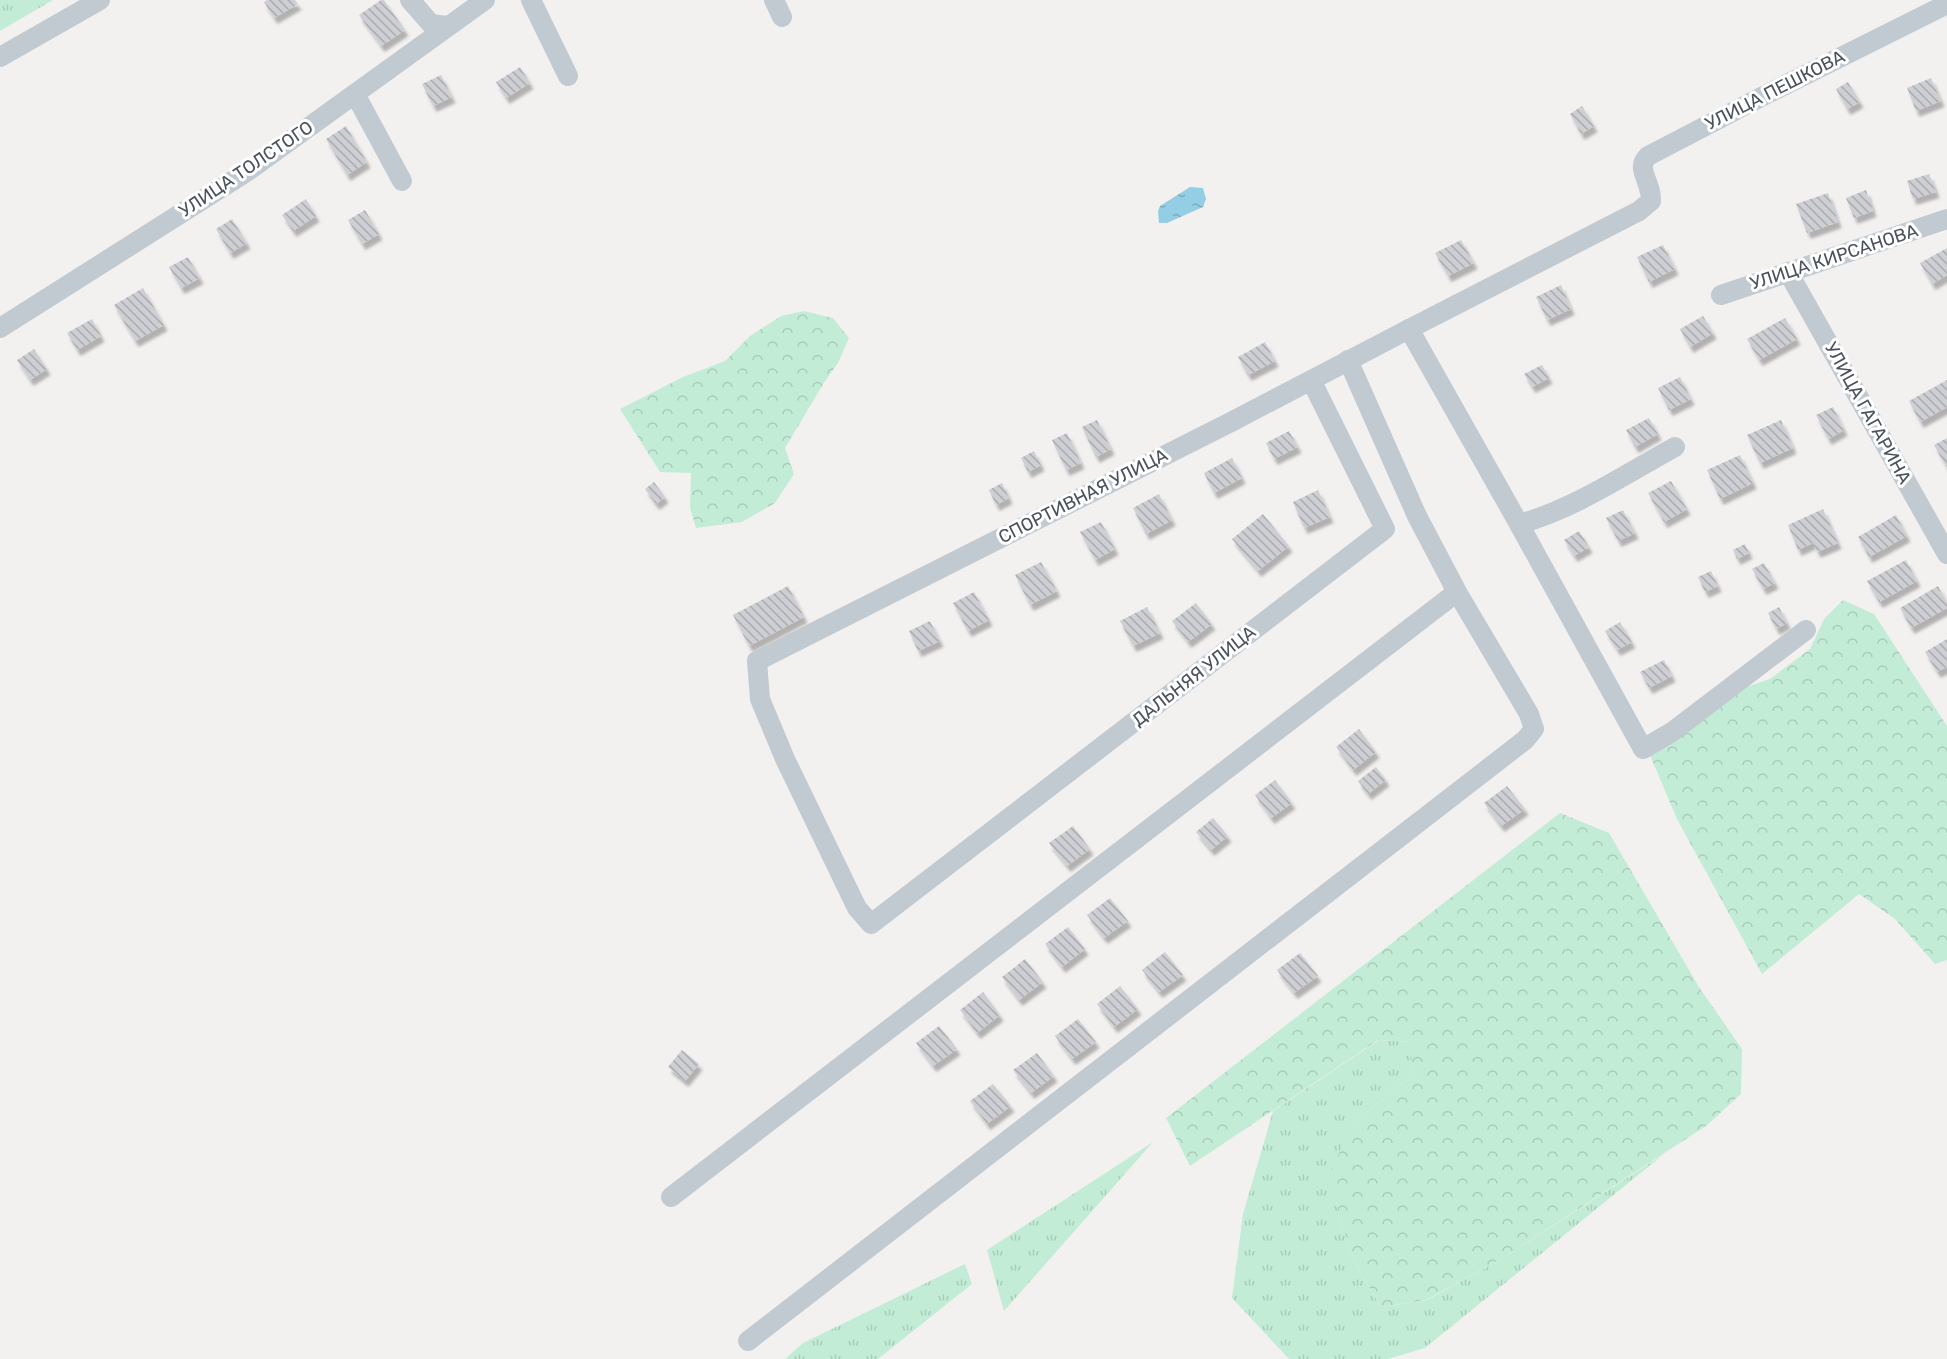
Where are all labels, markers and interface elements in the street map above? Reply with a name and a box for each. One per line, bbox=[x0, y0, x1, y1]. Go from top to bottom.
street label: УЛИЦА ПЕШКОВА bbox=[1701, 45, 1849, 135]
street label: УЛИЦА ТОЛСТОГО bbox=[175, 116, 317, 222]
street label: УЛИЦА КИРСАНОВА bbox=[1747, 219, 1921, 295]
street label: УЛИЦА ГАГАРИНА bbox=[1820, 338, 1916, 488]
street label: СПОРТИВНАЯ УЛИЦА bbox=[995, 444, 1171, 548]
street label: ДАЛЬНЯЯ УЛИЦА bbox=[1128, 621, 1260, 731]

